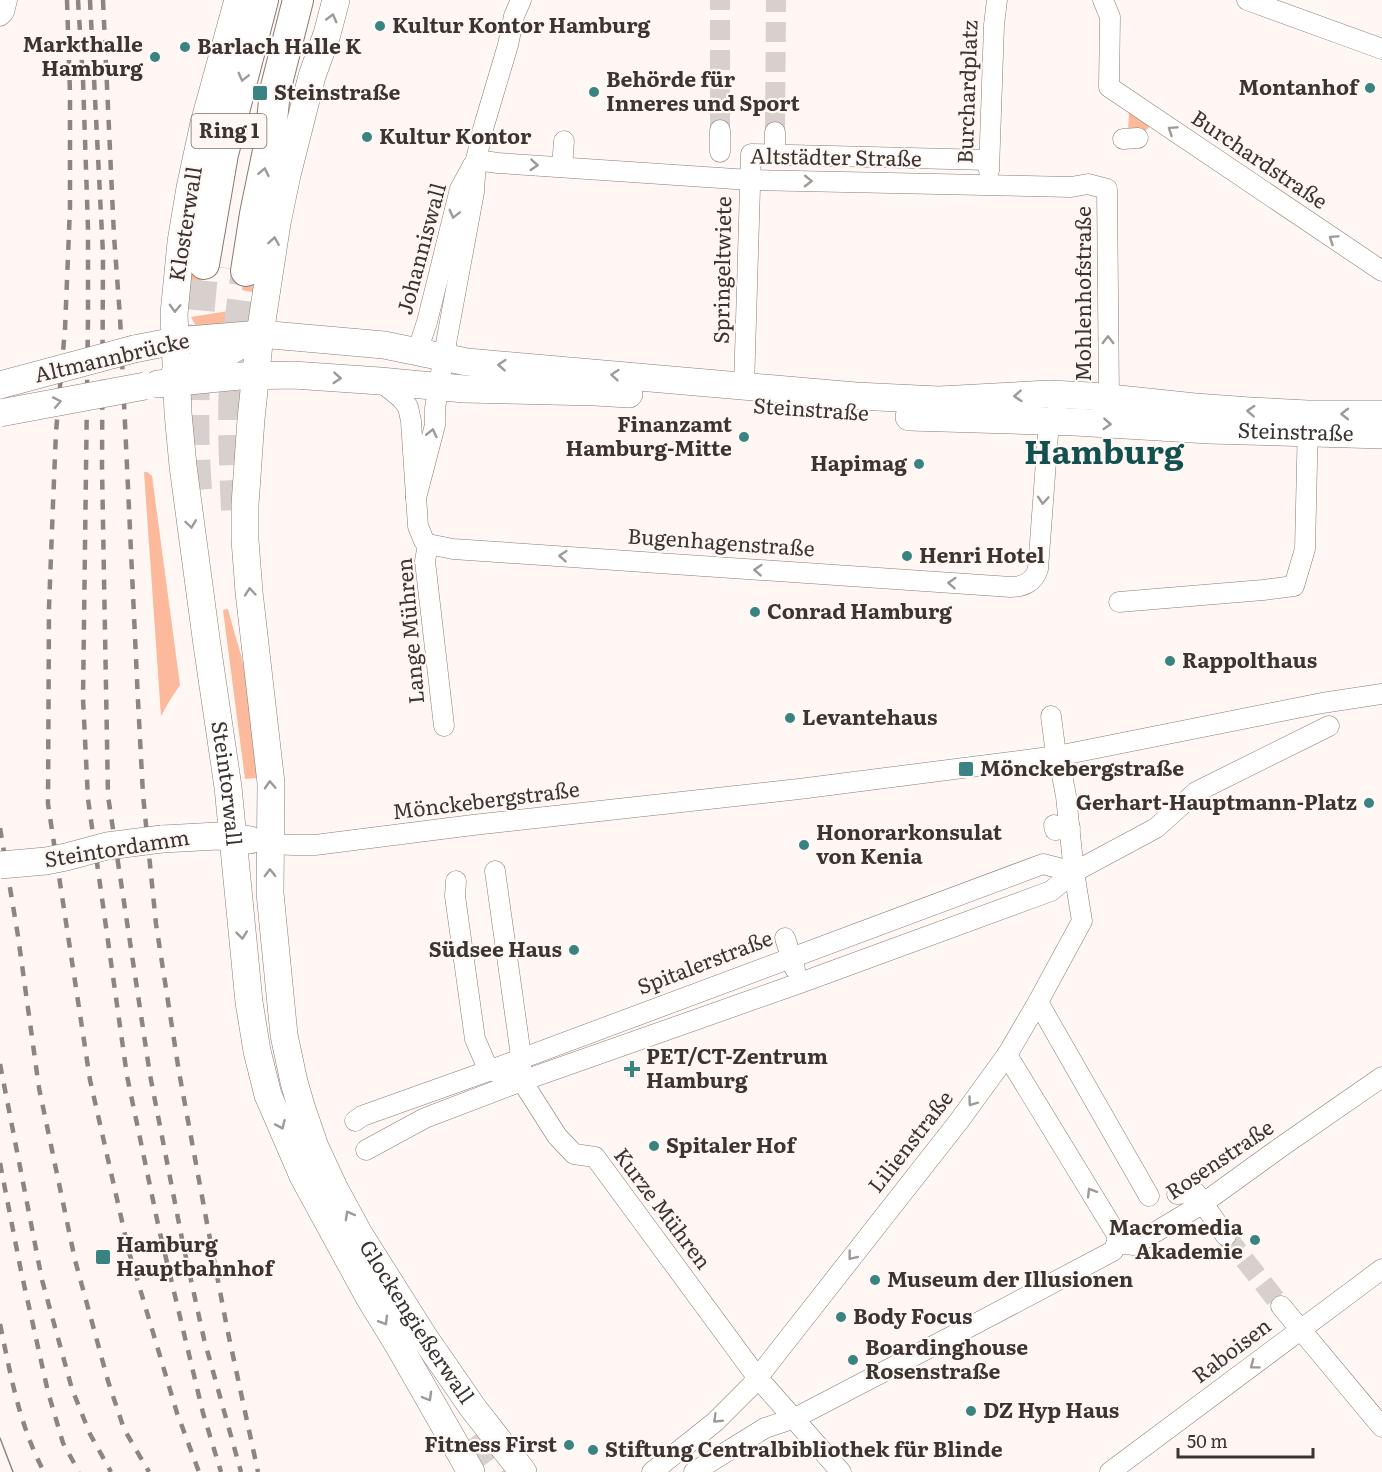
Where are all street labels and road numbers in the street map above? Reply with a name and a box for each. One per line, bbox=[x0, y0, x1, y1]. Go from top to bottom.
street label: Burchardplatz bbox=[948, 20, 984, 164]
street label: Burchardstraße bbox=[1186, 101, 1335, 215]
road number: Ring 1 bbox=[192, 114, 266, 148]
street label: Altstädter Straße bbox=[750, 139, 922, 172]
street label: Klosterwall bbox=[159, 164, 208, 283]
street label: Johanniswall bbox=[387, 179, 452, 318]
street label: Springeltwiete bbox=[704, 196, 737, 344]
street label: Mohlenhofstraße bbox=[1066, 206, 1097, 382]
street label: Altmannbrücke bbox=[31, 323, 192, 388]
street label: Steinstraße bbox=[752, 388, 870, 427]
street label: Steinstraße bbox=[1237, 413, 1354, 447]
street label: Bugenhagenstraße bbox=[626, 518, 816, 563]
street label: Lange Mühren bbox=[387, 557, 430, 706]
street label: Steintorwall bbox=[205, 719, 252, 847]
street label: Mönckebergstraße bbox=[390, 772, 581, 825]
street label: Steintordamm bbox=[42, 820, 191, 873]
street label: Spitalerstraße bbox=[632, 921, 776, 1001]
street label: Lilienstraße bbox=[859, 1083, 959, 1198]
street label: Rosenstraße bbox=[1158, 1110, 1279, 1205]
street label: Kurze Mühren bbox=[608, 1140, 720, 1275]
street label: Glockengießerwall bbox=[353, 1233, 483, 1409]
street label: Raboisen bbox=[1185, 1309, 1277, 1389]

